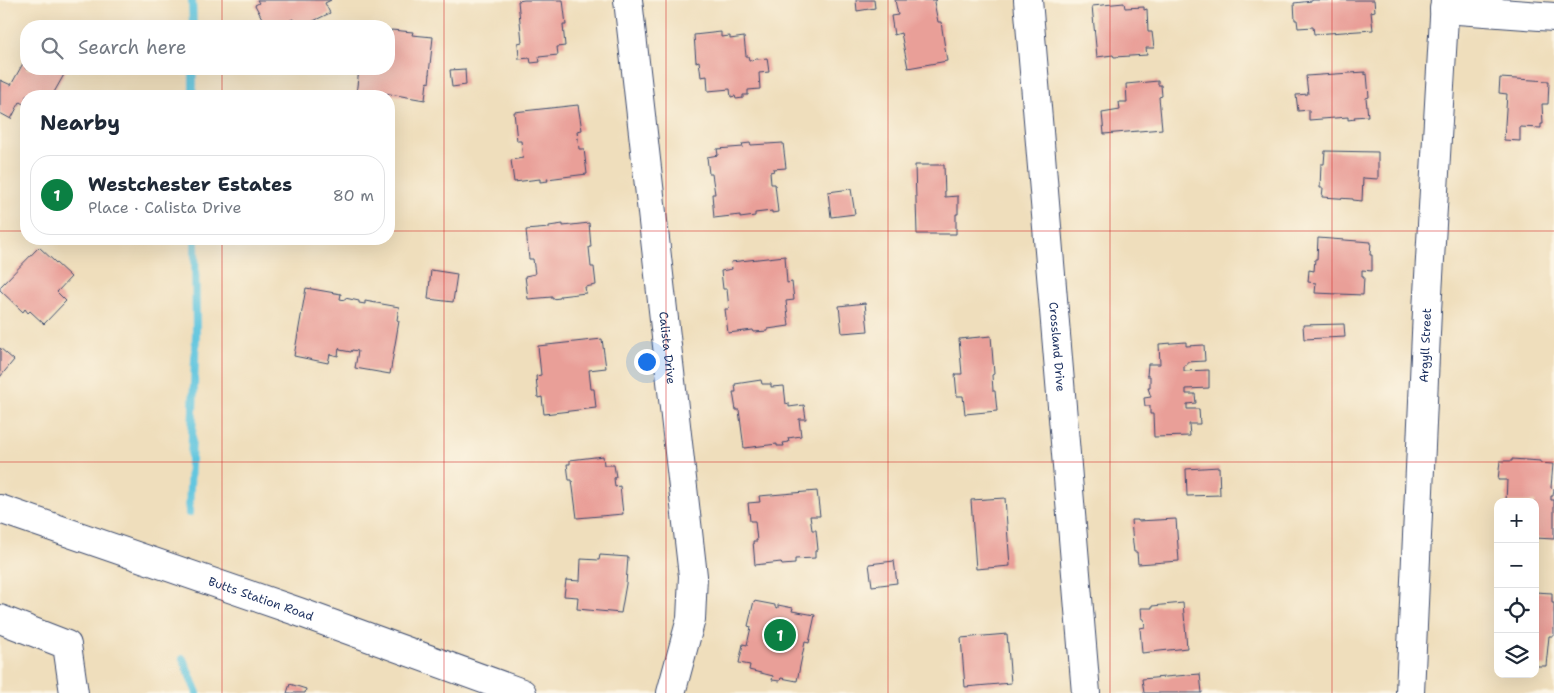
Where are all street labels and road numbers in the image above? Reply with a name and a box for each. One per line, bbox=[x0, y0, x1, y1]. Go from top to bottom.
street label: Crossland Drive bbox=[1045, 301, 1069, 393]
street label: Argyll Street bbox=[1416, 308, 1435, 383]
street label: Calista Drive bbox=[655, 311, 679, 385]
street label: Butts Station Road bbox=[206, 573, 316, 625]

